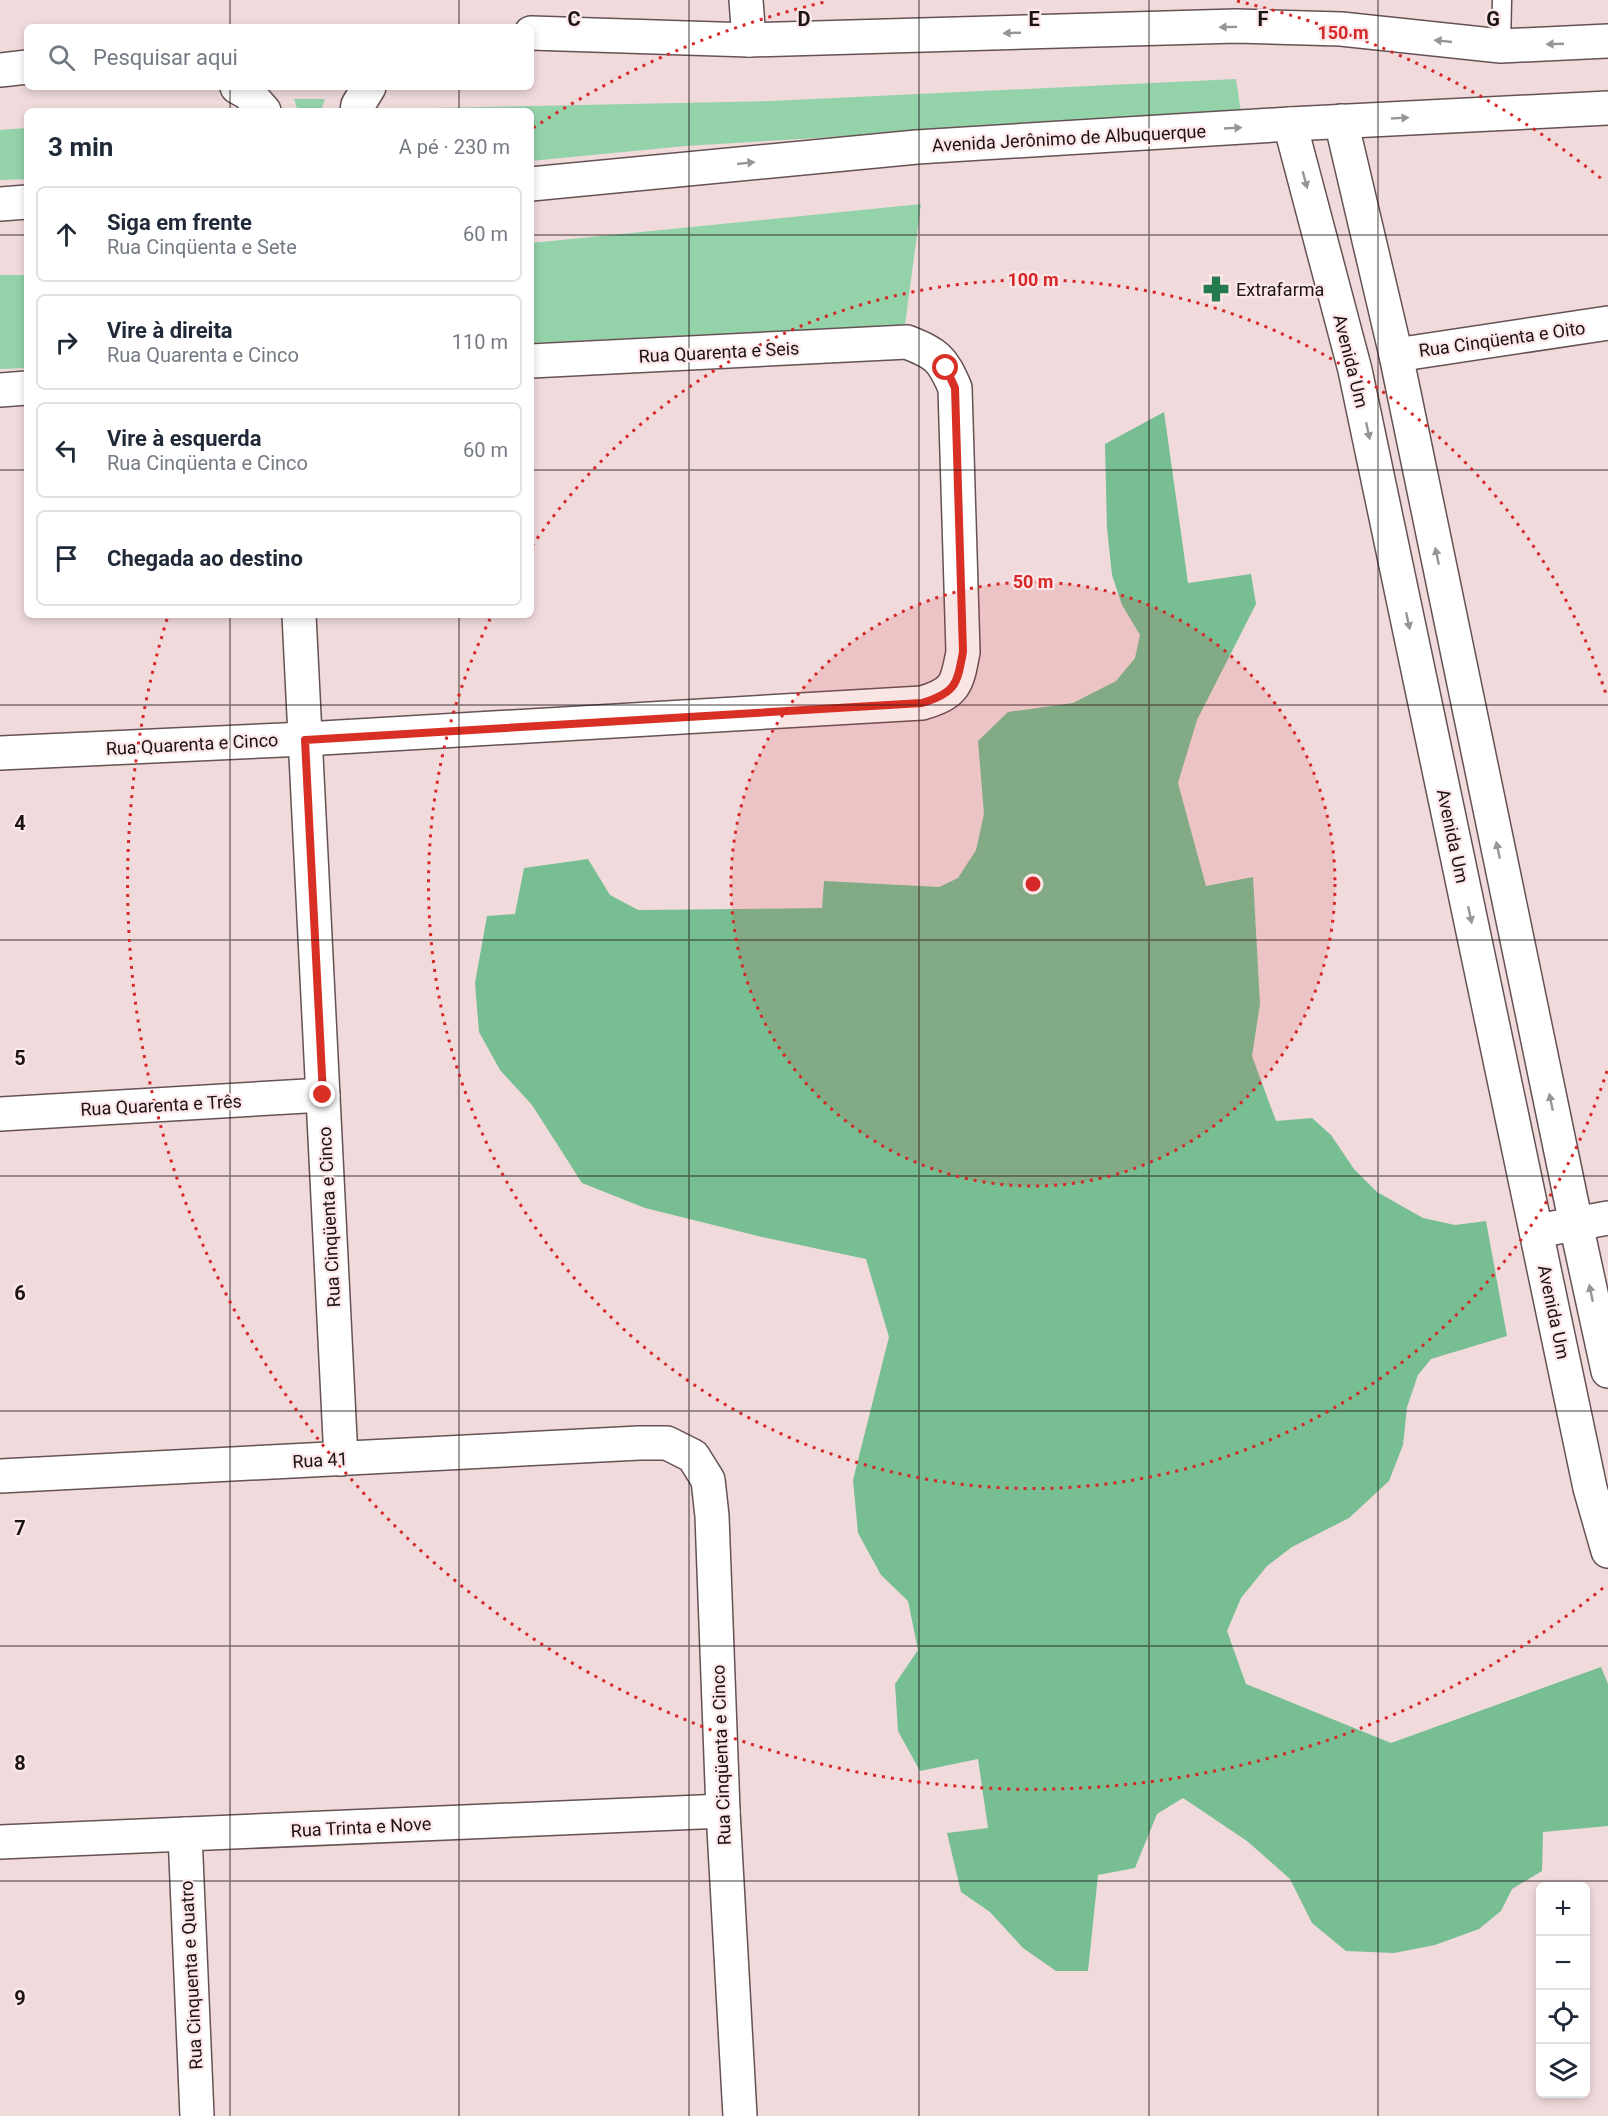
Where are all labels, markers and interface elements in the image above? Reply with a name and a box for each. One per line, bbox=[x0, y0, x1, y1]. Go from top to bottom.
text: C bbox=[567, 7, 581, 31]
text: D bbox=[798, 7, 811, 31]
text: E bbox=[1028, 7, 1040, 31]
text: F bbox=[1258, 7, 1269, 31]
text: G bbox=[1486, 7, 1500, 31]
one-way arrow bbox=[1218, 22, 1237, 31]
text: 150 m bbox=[1317, 22, 1369, 43]
search box bbox=[24, 24, 534, 90]
one-way arrow bbox=[1002, 28, 1021, 37]
one-way arrow bbox=[1433, 36, 1452, 46]
one-way arrow bbox=[1545, 39, 1564, 48]
icon: search bbox=[45, 41, 78, 74]
text: Pesquisar aqui bbox=[93, 45, 238, 70]
one-way arrow bbox=[1390, 114, 1409, 123]
street label: Avenida Jerônimo de Albuquerque bbox=[931, 120, 1207, 156]
one-way arrow bbox=[1224, 123, 1243, 132]
text: 3 min bbox=[48, 132, 113, 162]
text: A pé · 230 m bbox=[399, 135, 510, 159]
one-way arrow bbox=[736, 158, 755, 168]
one-way arrow bbox=[1300, 171, 1310, 190]
text: Siga em frente bbox=[107, 210, 252, 235]
icon: ahead bbox=[50, 218, 83, 251]
text: 60 m bbox=[463, 222, 508, 246]
text: Rua Cinqüenta e Sete bbox=[107, 235, 297, 259]
text: 100 m bbox=[1007, 269, 1059, 290]
pharmacy icon: Extrafarma bbox=[1201, 274, 1231, 304]
place label: Extrafarma bbox=[1236, 279, 1324, 300]
street label: Avenida Um bbox=[1329, 312, 1373, 410]
street label: Rua Cinqüenta e Oito bbox=[1417, 317, 1587, 361]
text: Vire à direita bbox=[107, 318, 233, 343]
icon: right bbox=[50, 326, 83, 359]
text: 110 m bbox=[452, 330, 508, 354]
street label: Rua Quarenta e Seis bbox=[638, 337, 800, 367]
text: Rua Quarenta e Cinco bbox=[107, 343, 299, 367]
route start bbox=[932, 354, 958, 380]
one-way arrow bbox=[1363, 421, 1373, 440]
text: Vire à esquerda bbox=[107, 426, 261, 451]
icon: left bbox=[50, 434, 83, 467]
text: 60 m bbox=[463, 438, 508, 462]
text: Rua Cinqüenta e Cinco bbox=[107, 451, 308, 475]
icon: arrive bbox=[50, 542, 83, 575]
text: Chegada ao destino bbox=[107, 546, 303, 571]
one-way arrow bbox=[1432, 547, 1442, 565]
text: 50 m bbox=[1013, 571, 1053, 592]
one-way arrow bbox=[1404, 612, 1413, 631]
street label: Rua Quarenta e Cinco bbox=[105, 729, 279, 759]
street label: Avenida Um bbox=[1433, 787, 1473, 885]
text: 4 bbox=[14, 811, 26, 835]
one-way arrow bbox=[1493, 840, 1502, 859]
centre of rings bbox=[1023, 874, 1043, 894]
one-way arrow bbox=[1466, 906, 1475, 925]
text: 5 bbox=[14, 1046, 26, 1070]
route end bbox=[309, 1081, 335, 1107]
street label: Rua Quarenta e Três bbox=[80, 1090, 242, 1120]
one-way arrow bbox=[1545, 1093, 1555, 1112]
street label: Rua Cinqüenta e Cinco bbox=[314, 1126, 344, 1308]
street label: Avenida Um bbox=[1534, 1263, 1574, 1361]
text: 6 bbox=[14, 1281, 26, 1305]
one-way arrow bbox=[1586, 1283, 1595, 1302]
street label: Rua 41 bbox=[292, 1448, 348, 1472]
text: 7 bbox=[14, 1516, 26, 1540]
street label: Rua Cinqüenta e Cinco bbox=[707, 1664, 735, 1846]
text: 8 bbox=[14, 1751, 26, 1775]
street label: Rua Trinta e Nove bbox=[290, 1813, 432, 1841]
street label: Rua Cinquenta e Quatro bbox=[176, 1880, 206, 2070]
map controls bbox=[1536, 1882, 1590, 2098]
button: + bbox=[1536, 1882, 1590, 1936]
button: − bbox=[1536, 1936, 1590, 1990]
text: 9 bbox=[14, 1986, 26, 2010]
button: locate bbox=[1536, 1990, 1590, 2044]
button: layers bbox=[1536, 2044, 1590, 2098]

